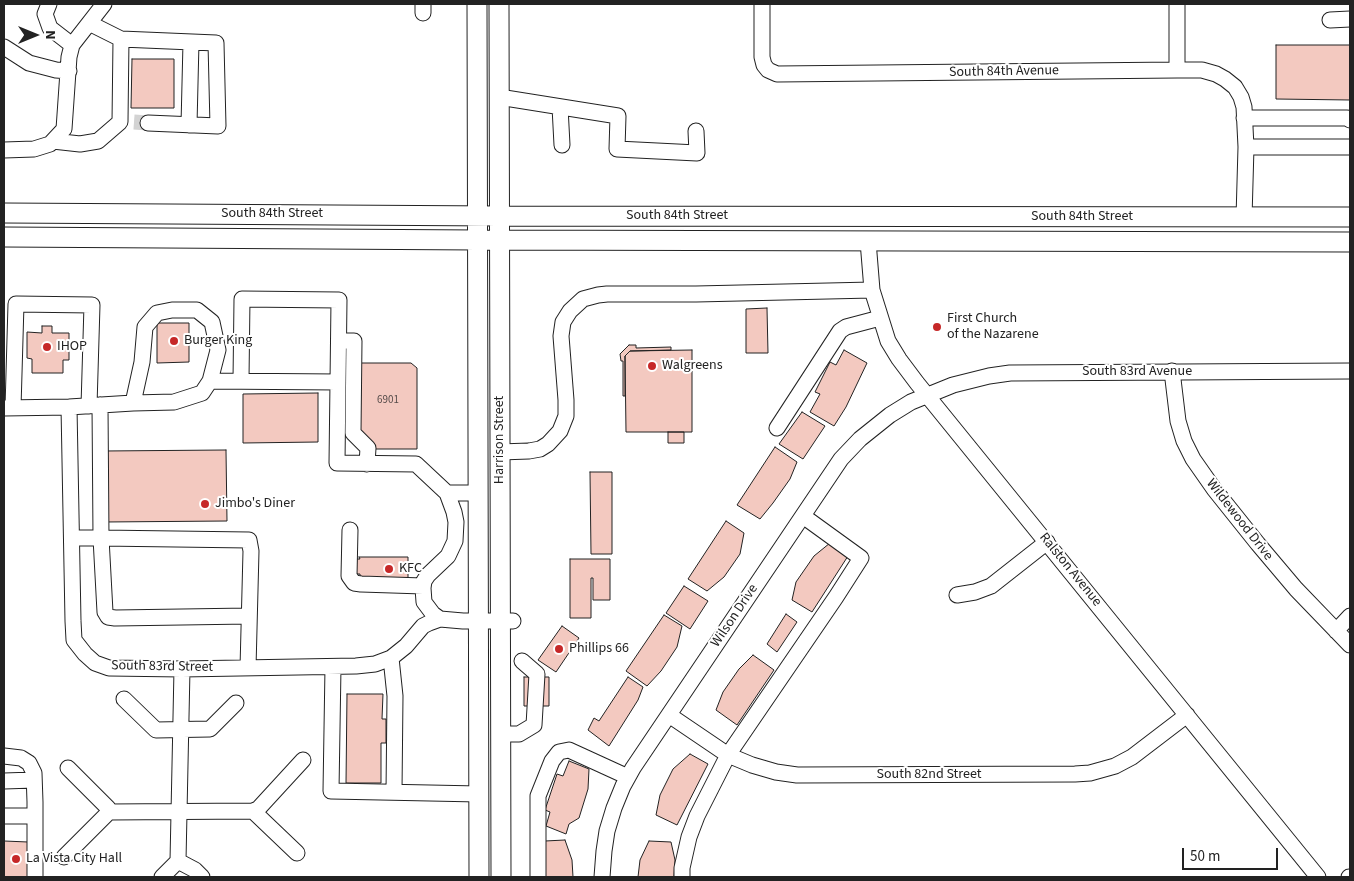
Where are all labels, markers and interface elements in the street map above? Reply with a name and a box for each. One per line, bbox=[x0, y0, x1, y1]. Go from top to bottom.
north arrow bbox=[10, 10, 60, 60]
text: N bbox=[40, 30, 60, 40]
street label: South 84th Avenue bbox=[949, 63, 1059, 81]
street label: South 84th Street bbox=[221, 206, 323, 222]
street label: South 84th Street bbox=[626, 208, 728, 224]
street label: South 84th Street bbox=[1031, 209, 1133, 225]
place label: First Church of the Nazarene bbox=[947, 311, 1039, 344]
marker: First Church of the Nazarene bbox=[931, 321, 943, 333]
place label: Burger King bbox=[184, 333, 252, 349]
marker: Burger King bbox=[168, 335, 180, 347]
place label: IHOP bbox=[57, 339, 87, 355]
marker: IHOP bbox=[41, 341, 53, 353]
place label: Walgreens bbox=[662, 358, 723, 374]
marker: Walgreens bbox=[646, 360, 658, 372]
street label: South 83rd Avenue bbox=[1082, 364, 1192, 380]
house number: 6901 bbox=[377, 394, 399, 408]
street label: Harrison Street bbox=[492, 396, 508, 484]
street label: Wildewood Drive bbox=[1202, 476, 1276, 564]
place label: Jimbo's Diner bbox=[215, 496, 295, 512]
marker: Jimbo's Diner bbox=[199, 498, 211, 510]
street label: Ralston Avenue bbox=[1035, 530, 1105, 610]
place label: KFC bbox=[399, 561, 422, 577]
marker: KFC bbox=[383, 563, 395, 575]
street label: Wilson Drive bbox=[708, 581, 762, 651]
place label: Phillips 66 bbox=[569, 641, 629, 657]
marker: Phillips 66 bbox=[553, 643, 565, 655]
street label: South 83rd Street bbox=[111, 658, 213, 676]
street label: South 82nd Street bbox=[876, 767, 982, 783]
scale bar bbox=[1184, 838, 1280, 870]
text: 50 m bbox=[1190, 846, 1220, 867]
place label: La Vista City Hall bbox=[26, 851, 122, 867]
marker: La Vista City Hall bbox=[10, 853, 22, 865]

